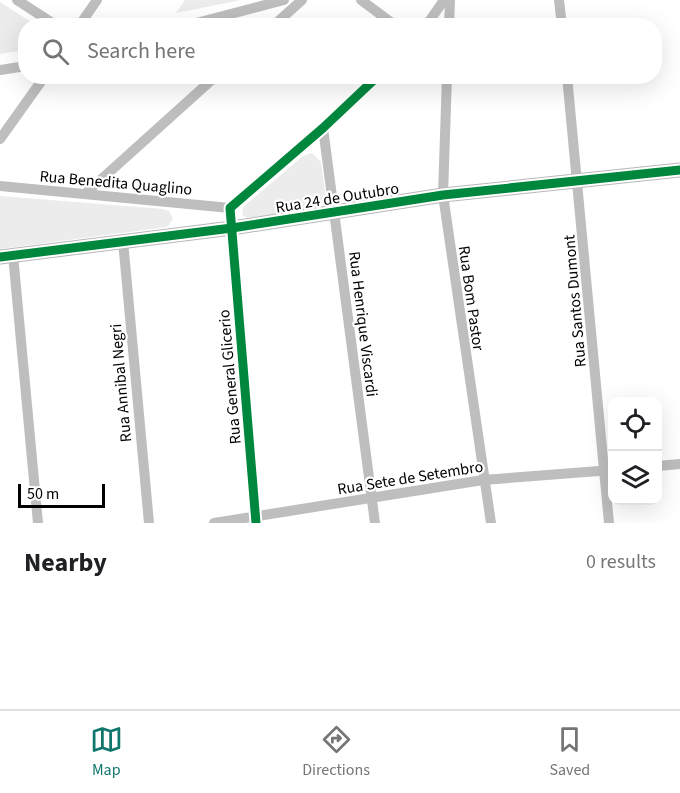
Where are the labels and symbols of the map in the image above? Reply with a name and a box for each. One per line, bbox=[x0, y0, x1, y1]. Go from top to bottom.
street label: Rua Benedita Quaglino bbox=[39, 165, 193, 201]
street label: Rua 24 de Outubro bbox=[274, 177, 400, 219]
street label: Rua Santos Dumont bbox=[558, 233, 592, 368]
street label: Rua Bom Pastor bbox=[453, 244, 489, 353]
street label: Rua Henrique Viscardi bbox=[343, 250, 383, 398]
street label: Rua General Glicerio bbox=[213, 309, 247, 445]
street label: Rua Annibal Negri bbox=[105, 323, 137, 443]
street label: Rua Sete de Setembro bbox=[336, 456, 485, 500]
scale bar bbox=[18, 481, 105, 508]

